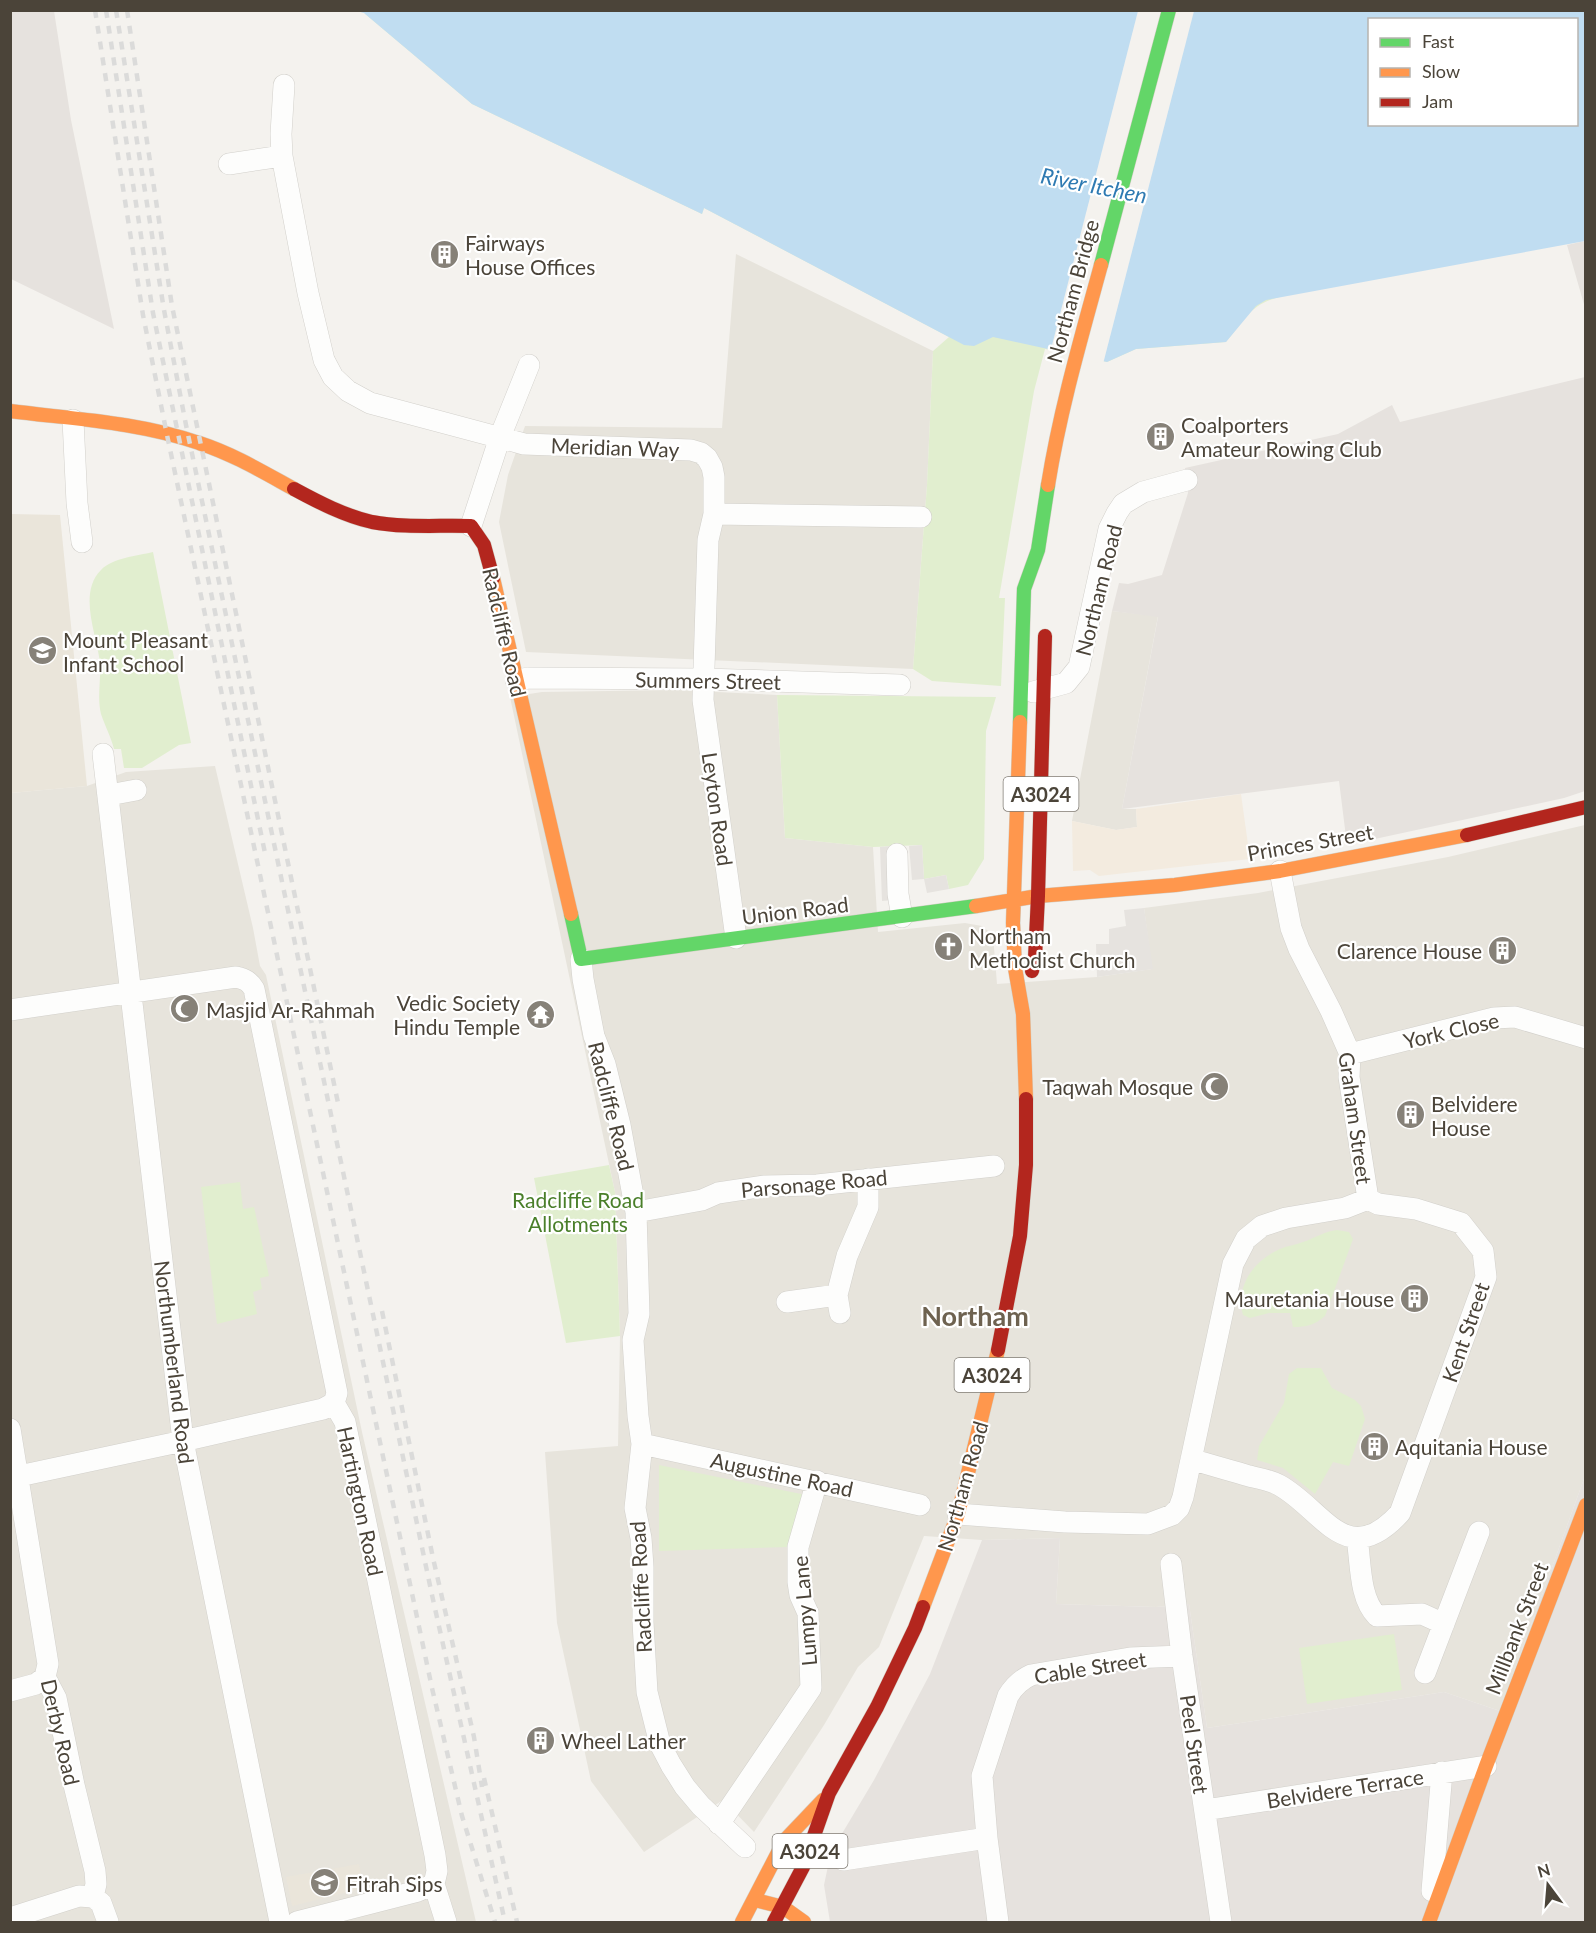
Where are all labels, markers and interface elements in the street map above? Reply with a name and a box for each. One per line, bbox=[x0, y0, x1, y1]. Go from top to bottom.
legend bbox=[1368, 18, 1578, 126]
text: Fast bbox=[1422, 30, 1455, 52]
text: Slow bbox=[1422, 60, 1460, 82]
text: Jam bbox=[1422, 90, 1453, 112]
water label: River Itchen bbox=[1039, 161, 1149, 209]
street label: Northam Bridge bbox=[1041, 217, 1103, 365]
place label: Fairways House Offices bbox=[465, 230, 595, 279]
building icon: Fairways House Offices bbox=[428, 238, 460, 270]
place label: Coalporters Amateur Rowing Club bbox=[1181, 412, 1382, 461]
building icon: Coalporters Amateur Rowing Club bbox=[1144, 420, 1176, 452]
street label: Meridian Way bbox=[550, 432, 680, 462]
street label: Northam Road bbox=[1070, 522, 1126, 658]
street label: Radcliffe Road bbox=[478, 565, 532, 699]
place label: Mount Pleasant Infant School bbox=[63, 627, 208, 676]
school or university icon: Mount Pleasant Infant School bbox=[26, 635, 58, 667]
street label: Summers Street bbox=[635, 666, 782, 694]
street label: Leyton Road bbox=[698, 750, 738, 868]
road number: A3024 bbox=[1004, 777, 1078, 811]
street label: Princes Street bbox=[1245, 819, 1375, 865]
street label: Union Road bbox=[740, 891, 850, 929]
place label: Northam Methodist Church bbox=[969, 923, 1136, 972]
church icon: Northam Methodist Church bbox=[932, 931, 964, 963]
building icon: Clarence House bbox=[1487, 934, 1519, 966]
place label: Clarence House bbox=[1337, 938, 1482, 963]
place label: Vedic Society Hindu Temple bbox=[393, 990, 520, 1039]
mosque icon: Masjid Ar-Rahmah bbox=[169, 993, 201, 1025]
place label: Masjid Ar-Rahmah bbox=[206, 997, 375, 1022]
temple icon: Vedic Society Hindu Temple bbox=[525, 998, 557, 1030]
street label: York Close bbox=[1401, 1007, 1501, 1053]
street label: Radcliffe Road bbox=[584, 1039, 640, 1173]
street label: Graham Street bbox=[1334, 1050, 1378, 1186]
mosque icon: Taqwah Mosque bbox=[1198, 1070, 1230, 1102]
place label: Taqwah Mosque bbox=[1042, 1074, 1193, 1099]
place label: Belvidere House bbox=[1431, 1091, 1518, 1140]
building icon: Belvidere House bbox=[1394, 1099, 1426, 1131]
street label: Parsonage Road bbox=[740, 1164, 888, 1202]
park label: Radcliffe Road Allotments bbox=[512, 1187, 644, 1236]
street label: Northumberland Road bbox=[150, 1259, 200, 1465]
street label: Kent Street bbox=[1436, 1278, 1494, 1385]
building icon: Mauretania House bbox=[1399, 1282, 1431, 1314]
place label: Mauretania House bbox=[1224, 1286, 1394, 1311]
district label: Northam bbox=[921, 1299, 1029, 1332]
road number: A3024 bbox=[954, 1358, 1030, 1392]
street label: Northam Road bbox=[931, 1418, 993, 1554]
street label: Hartington Road bbox=[333, 1424, 389, 1578]
building icon: Aquitania House bbox=[1358, 1430, 1390, 1462]
place label: Aquitania House bbox=[1395, 1434, 1548, 1459]
street label: Augustine Road bbox=[708, 1447, 856, 1501]
street label: Radcliffe Road bbox=[624, 1520, 656, 1654]
street label: Lumpy Lane bbox=[787, 1555, 821, 1667]
street label: Millbank Street bbox=[1479, 1558, 1553, 1698]
street label: Cable Street bbox=[1032, 1646, 1148, 1688]
street label: Derby Road bbox=[37, 1676, 85, 1788]
street label: Peel Street bbox=[1176, 1693, 1214, 1796]
building icon: Wheel Lather bbox=[524, 1724, 556, 1756]
place label: Wheel Lather bbox=[561, 1728, 686, 1753]
street label: Belvidere Terrace bbox=[1265, 1763, 1425, 1813]
road number: A3024 bbox=[772, 1834, 848, 1868]
north arrow bbox=[1518, 1855, 1578, 1915]
text: N bbox=[1535, 1859, 1552, 1881]
school or university icon: Fitrah Sips bbox=[309, 1867, 341, 1899]
place label: Fitrah Sips bbox=[346, 1871, 443, 1896]

